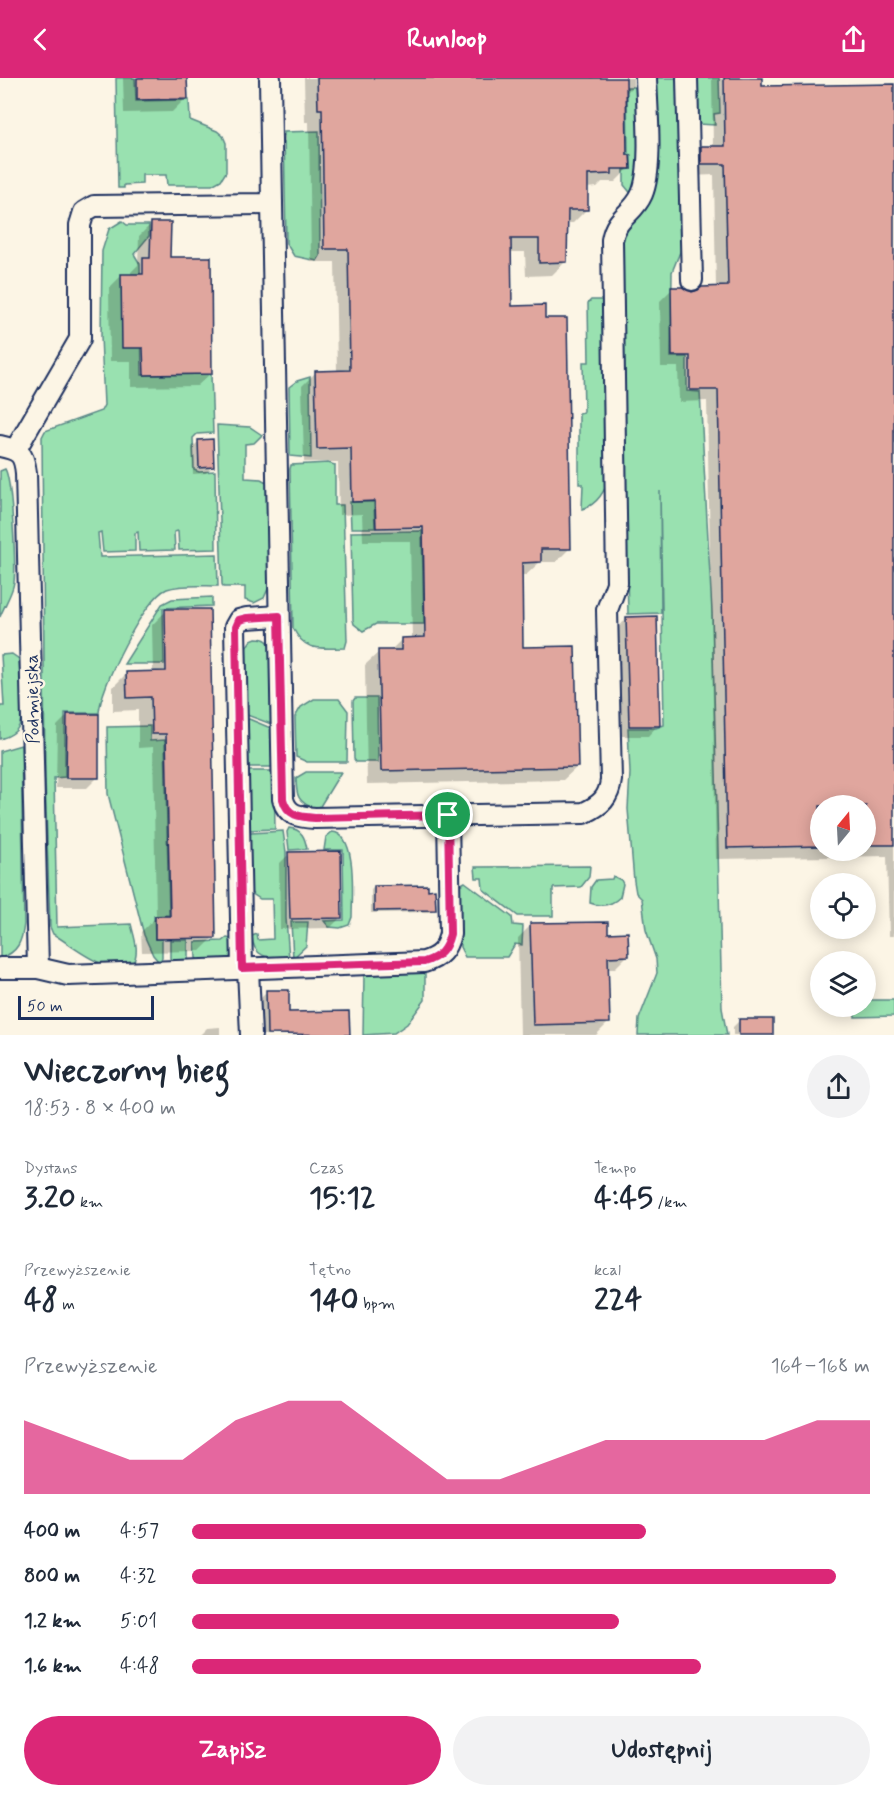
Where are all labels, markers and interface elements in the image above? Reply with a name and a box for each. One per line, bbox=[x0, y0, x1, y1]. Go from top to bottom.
text: Runloop bbox=[407, 22, 487, 57]
icon: back bbox=[24, 23, 57, 56]
icon: share bbox=[837, 23, 870, 56]
street label: Podmiejska bbox=[20, 654, 46, 744]
pin bbox=[422, 789, 473, 840]
north arrow bbox=[810, 795, 876, 861]
map controls bbox=[810, 795, 876, 1017]
icon: arrive bbox=[431, 798, 464, 831]
button: locate bbox=[810, 873, 876, 939]
button: layers bbox=[810, 951, 876, 1017]
scale bar bbox=[18, 993, 154, 1020]
text: 50 m bbox=[27, 996, 63, 1017]
text: Wieczorny bieg bbox=[24, 1050, 230, 1094]
button: share bbox=[807, 1055, 870, 1118]
text: 18:53 · 8 × 400 m bbox=[24, 1095, 176, 1122]
text: Dystans bbox=[24, 1158, 77, 1179]
text: Czas bbox=[309, 1158, 344, 1179]
text: Tempo bbox=[594, 1158, 636, 1179]
text: 3.20 bbox=[24, 1179, 76, 1218]
text: 15:12 bbox=[309, 1179, 376, 1218]
text: 4:45 bbox=[594, 1179, 653, 1218]
text: km bbox=[76, 1192, 103, 1213]
text: /km bbox=[653, 1192, 688, 1213]
text: Przewyższenie bbox=[24, 1260, 131, 1281]
text: Tętno bbox=[309, 1260, 351, 1281]
text: kcal bbox=[594, 1260, 621, 1281]
text: 48 bbox=[24, 1281, 58, 1320]
text: 140 bbox=[309, 1281, 359, 1320]
text: 224 bbox=[594, 1281, 642, 1320]
text: m bbox=[58, 1294, 75, 1315]
text: bpm bbox=[359, 1294, 395, 1315]
text: Przewyższenie bbox=[24, 1353, 157, 1380]
text: 164–168 m bbox=[771, 1353, 870, 1380]
text: 400 m bbox=[24, 1518, 80, 1545]
text: 4:57 bbox=[120, 1518, 159, 1545]
text: 800 m bbox=[24, 1563, 80, 1590]
text: 4:32 bbox=[120, 1563, 157, 1590]
text: 1.2 km bbox=[24, 1608, 81, 1635]
text: 5:01 bbox=[120, 1608, 157, 1635]
text: 1.6 km bbox=[24, 1653, 82, 1680]
text: 4:48 bbox=[120, 1653, 160, 1680]
button: Zapisz bbox=[24, 1716, 441, 1785]
button: Udostępnij bbox=[453, 1716, 870, 1785]

